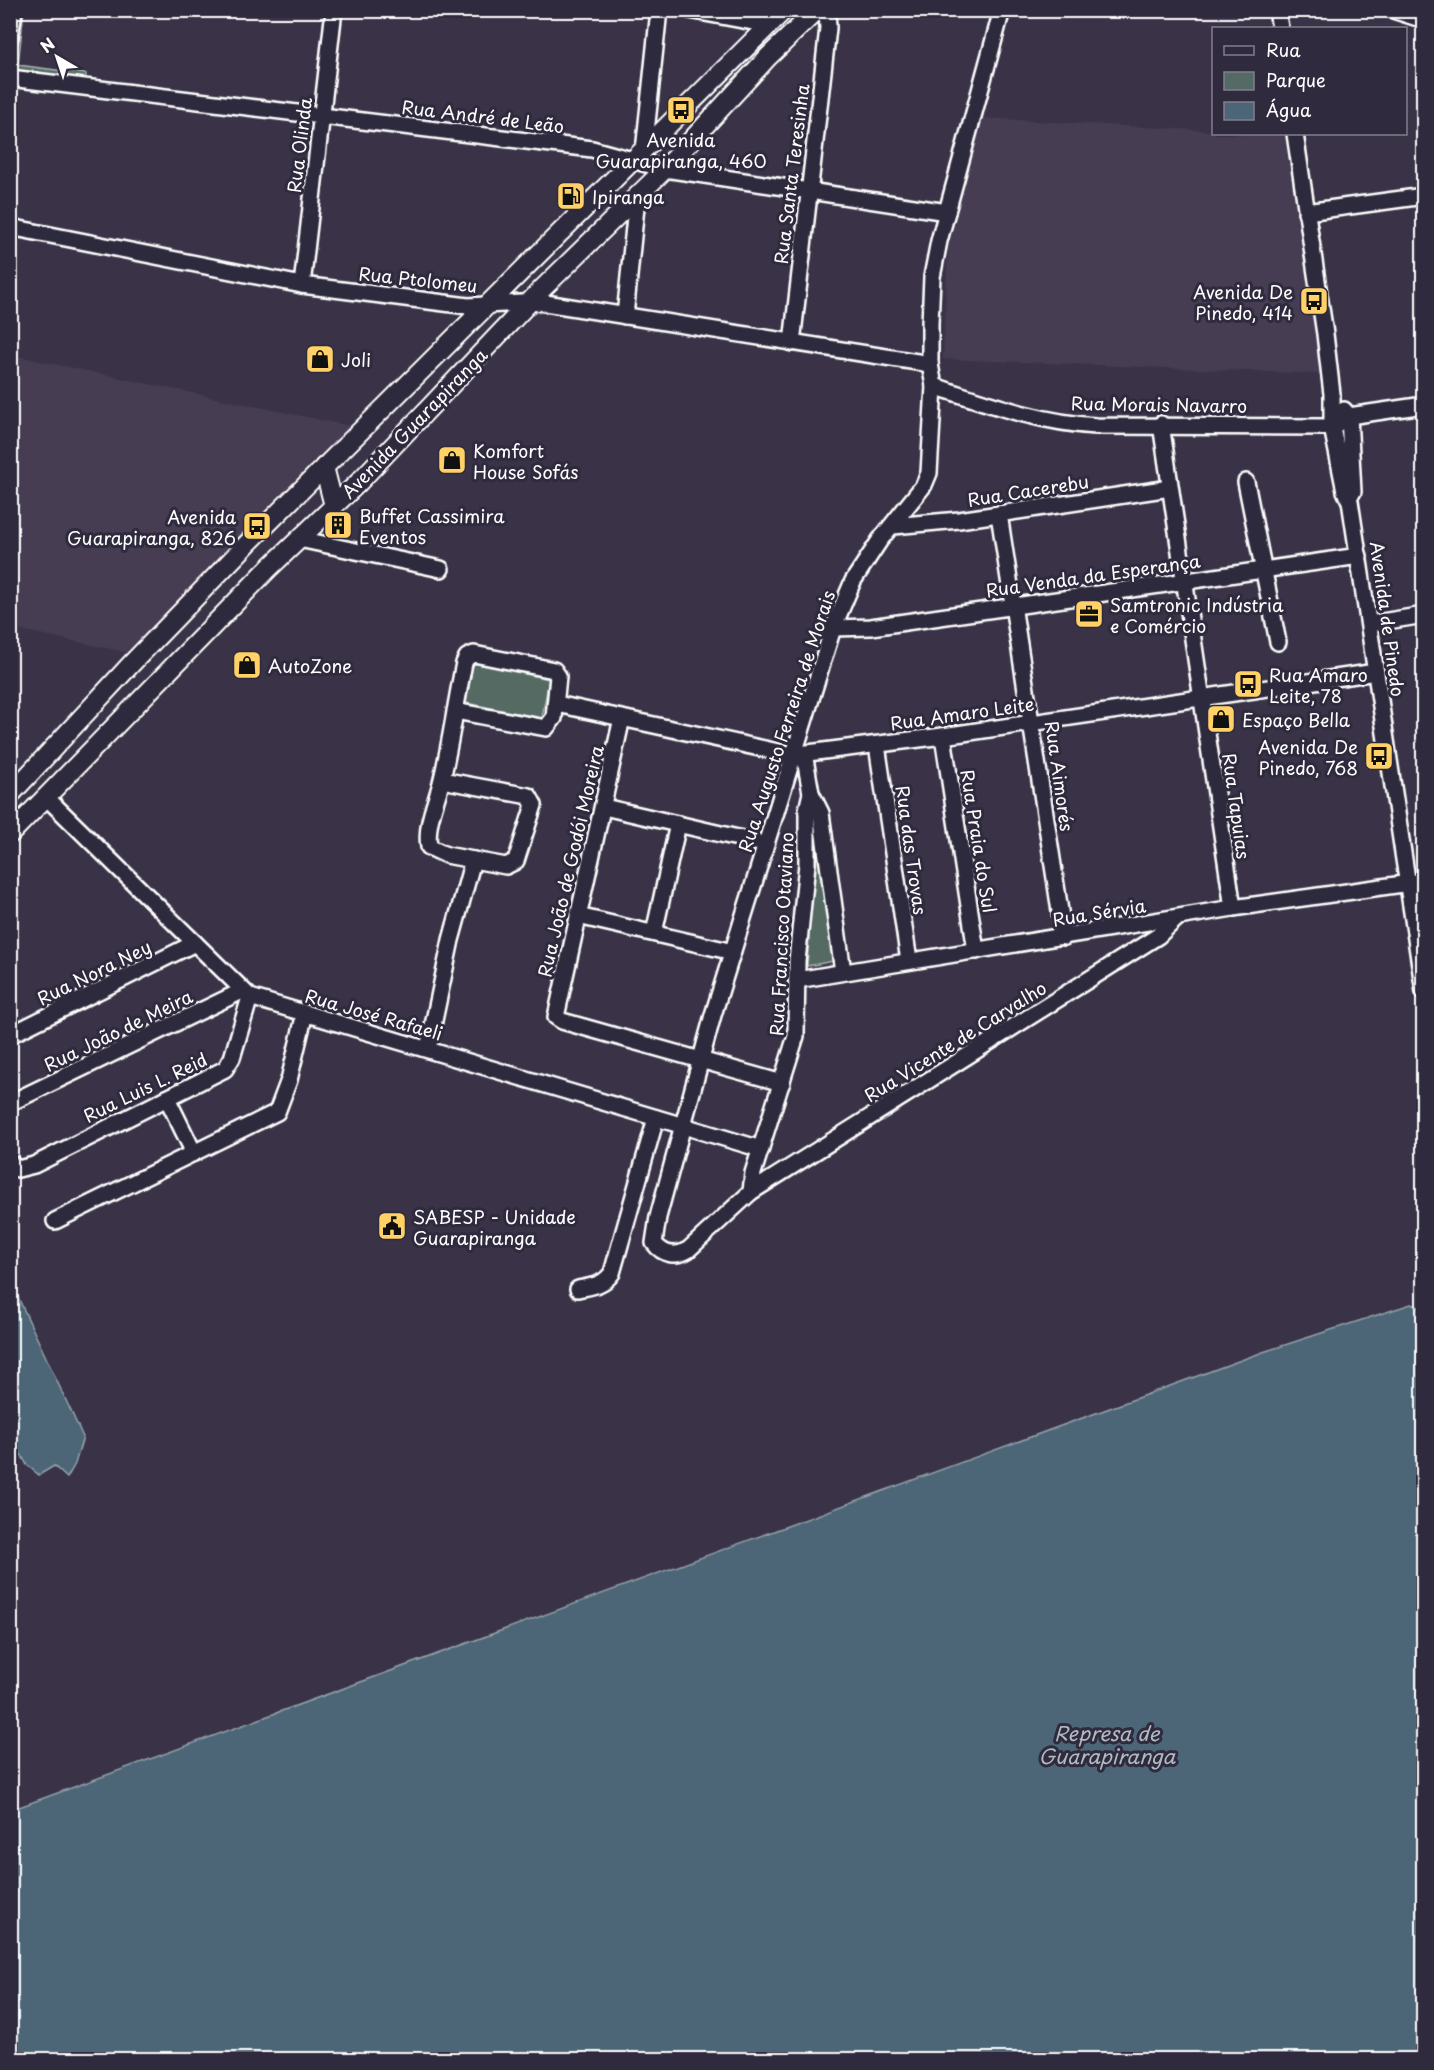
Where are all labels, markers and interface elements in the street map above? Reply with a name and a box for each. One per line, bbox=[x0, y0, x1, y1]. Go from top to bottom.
north arrow bbox=[27, 27, 87, 87]
legend bbox=[1212, 27, 1407, 135]
text: N bbox=[34, 31, 59, 58]
text: Rua bbox=[1266, 36, 1301, 63]
text: Parque bbox=[1266, 66, 1326, 93]
street label: Rua Santa Teresinha bbox=[767, 82, 816, 266]
street label: Rua André de Leão bbox=[400, 93, 566, 139]
bus stop icon: Avenida Guarapiranga, 460 bbox=[665, 94, 697, 126]
street label: Rua Olinda bbox=[280, 95, 318, 194]
text: Água bbox=[1266, 96, 1312, 123]
place label: Avenida Guarapiranga, 460 bbox=[595, 126, 767, 174]
fuel station icon: Ipiranga bbox=[555, 180, 587, 212]
place label: Ipiranga bbox=[592, 183, 665, 210]
street label: Rua Ptolomeu bbox=[357, 259, 479, 299]
place label: Avenida De Pinedo, 414 bbox=[1193, 278, 1293, 326]
bus stop icon: Avenida De Pinedo, 414 bbox=[1298, 285, 1330, 317]
street label: Avenida Guarapiranga bbox=[335, 341, 494, 504]
shop icon: Joli bbox=[304, 343, 336, 375]
place label: Joli bbox=[341, 346, 371, 373]
street label: Rua Morais Navarro bbox=[1071, 389, 1247, 419]
place label: Komfort House Sofás bbox=[473, 437, 578, 485]
shop icon: Komfort House Sofás bbox=[436, 444, 468, 476]
street label: Rua Cacerebu bbox=[965, 467, 1091, 513]
place label: Buffet Cassimira Eventos bbox=[359, 502, 505, 550]
place label: Avenida Guarapiranga, 826 bbox=[67, 503, 237, 551]
building icon: Buffet Cassimira Eventos bbox=[322, 509, 354, 541]
bus stop icon: Avenida Guarapiranga, 826 bbox=[241, 510, 273, 542]
street label: Avenida de Pinedo bbox=[1364, 540, 1412, 698]
street label: Rua Venda da Esperança bbox=[984, 547, 1202, 603]
street label: Rua Augusto Ferreira de Morais bbox=[731, 587, 841, 855]
place label: Samtronic Indústria e Comércio bbox=[1110, 591, 1284, 639]
office icon: Samtronic Indústria e Comércio bbox=[1073, 598, 1105, 630]
shop icon: AutoZone bbox=[231, 649, 263, 681]
place label: AutoZone bbox=[268, 652, 352, 679]
place label: Rua Amaro Leite, 78 bbox=[1269, 661, 1368, 709]
bus stop icon: Rua Amaro Leite, 78 bbox=[1232, 668, 1264, 700]
street label: Rua Amaro Leite bbox=[888, 690, 1036, 736]
shop icon: Espaço Bella bbox=[1205, 703, 1237, 735]
place label: Espaço Bella bbox=[1242, 706, 1351, 733]
street label: Rua Aimorés bbox=[1039, 719, 1081, 833]
place label: Avenida De Pinedo, 768 bbox=[1258, 733, 1358, 781]
bus stop icon: Avenida De Pinedo, 768 bbox=[1363, 740, 1395, 772]
street label: Rua João de Godói Moreira bbox=[530, 742, 610, 980]
street label: Rua Tapuias bbox=[1216, 751, 1258, 861]
street label: Rua Praia do Sul bbox=[954, 768, 1004, 914]
street label: Rua das Trovas bbox=[890, 784, 934, 916]
street label: Rua Francisco Otaviano bbox=[762, 832, 800, 1036]
street label: Rua Sérvia bbox=[1050, 891, 1148, 933]
street label: Rua Nora Ney bbox=[32, 933, 156, 1011]
street label: Rua Vicente de Carvalho bbox=[859, 974, 1051, 1108]
street label: Rua José Rafaeli bbox=[302, 981, 446, 1047]
street label: Rua João de Meira bbox=[39, 982, 197, 1078]
street label: Rua Luis L. Reid bbox=[78, 1045, 212, 1129]
place label: SABESP - Unidade Guarapiranga bbox=[413, 1203, 576, 1251]
public building icon: SABESP - Unidade Guarapiranga bbox=[376, 1210, 408, 1242]
water label: Represa de Guarapiranga bbox=[1039, 1718, 1177, 1771]

